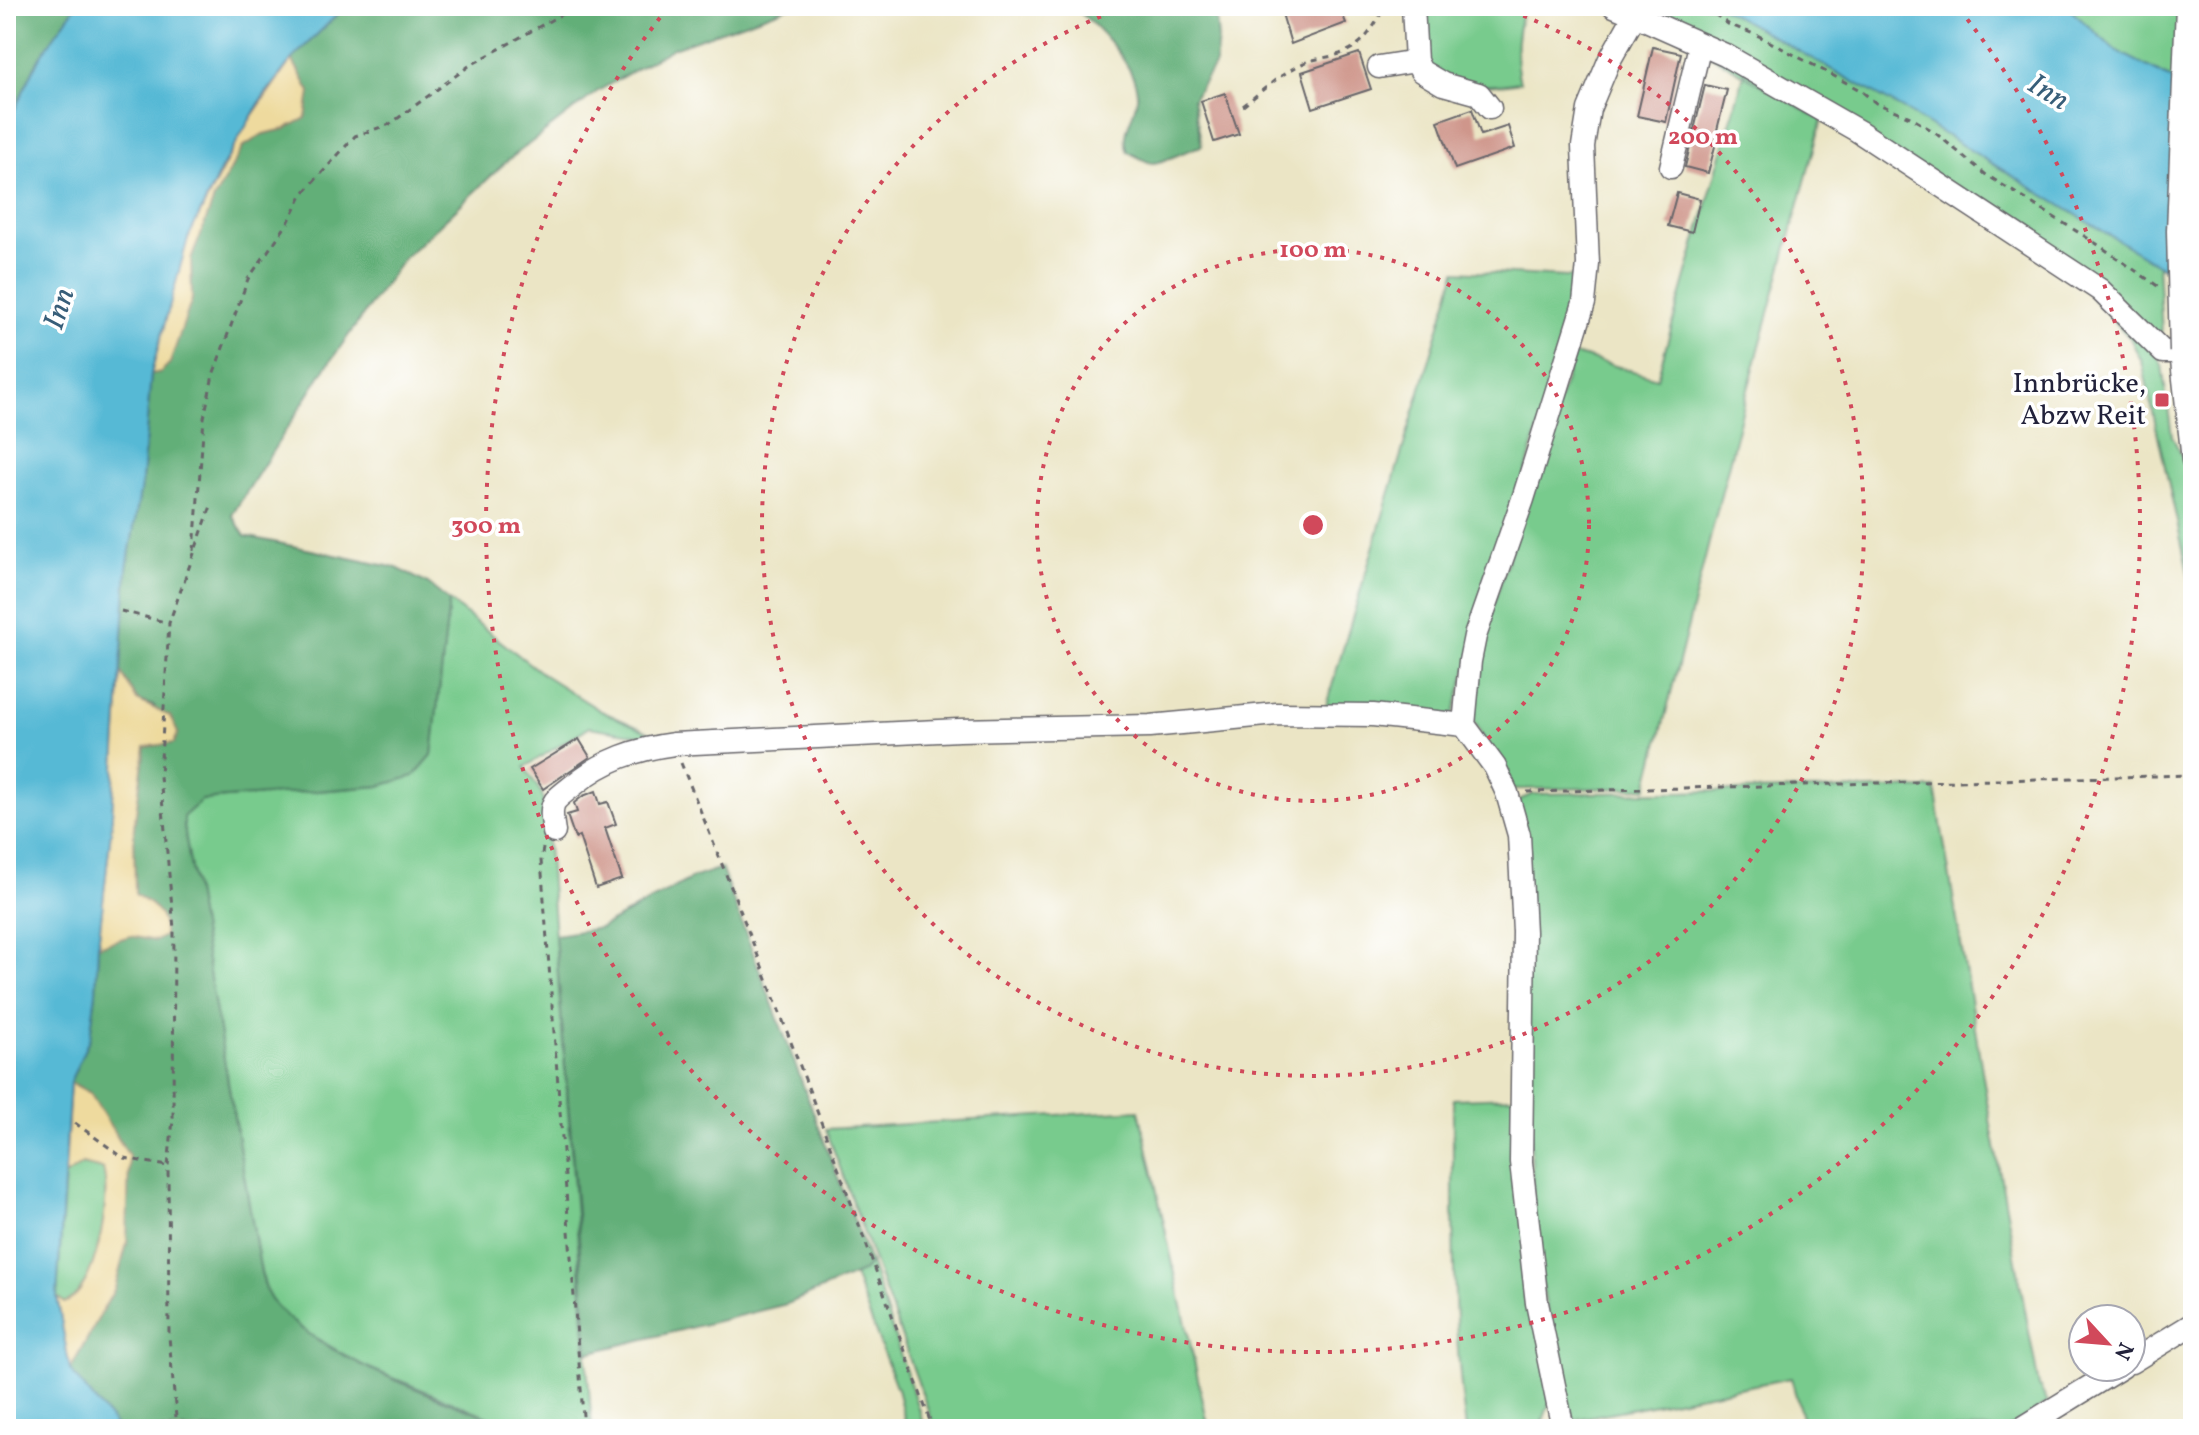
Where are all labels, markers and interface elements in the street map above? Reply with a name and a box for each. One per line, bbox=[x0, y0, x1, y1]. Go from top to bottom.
water label: Inn bbox=[2019, 64, 2077, 122]
text: 200 m bbox=[1668, 121, 1738, 155]
text: 100 m bbox=[1279, 234, 1347, 268]
water label: Inn bbox=[34, 283, 86, 335]
place label: Innbrücke, Abzw Reit bbox=[2013, 365, 2146, 436]
marker: Innbrücke, Abzw Reit bbox=[2153, 391, 2171, 409]
text: 300 m bbox=[451, 510, 521, 544]
centre of rings bbox=[1299, 511, 1327, 539]
north arrow bbox=[2067, 1303, 2147, 1383]
text: N bbox=[2105, 1337, 2140, 1365]

